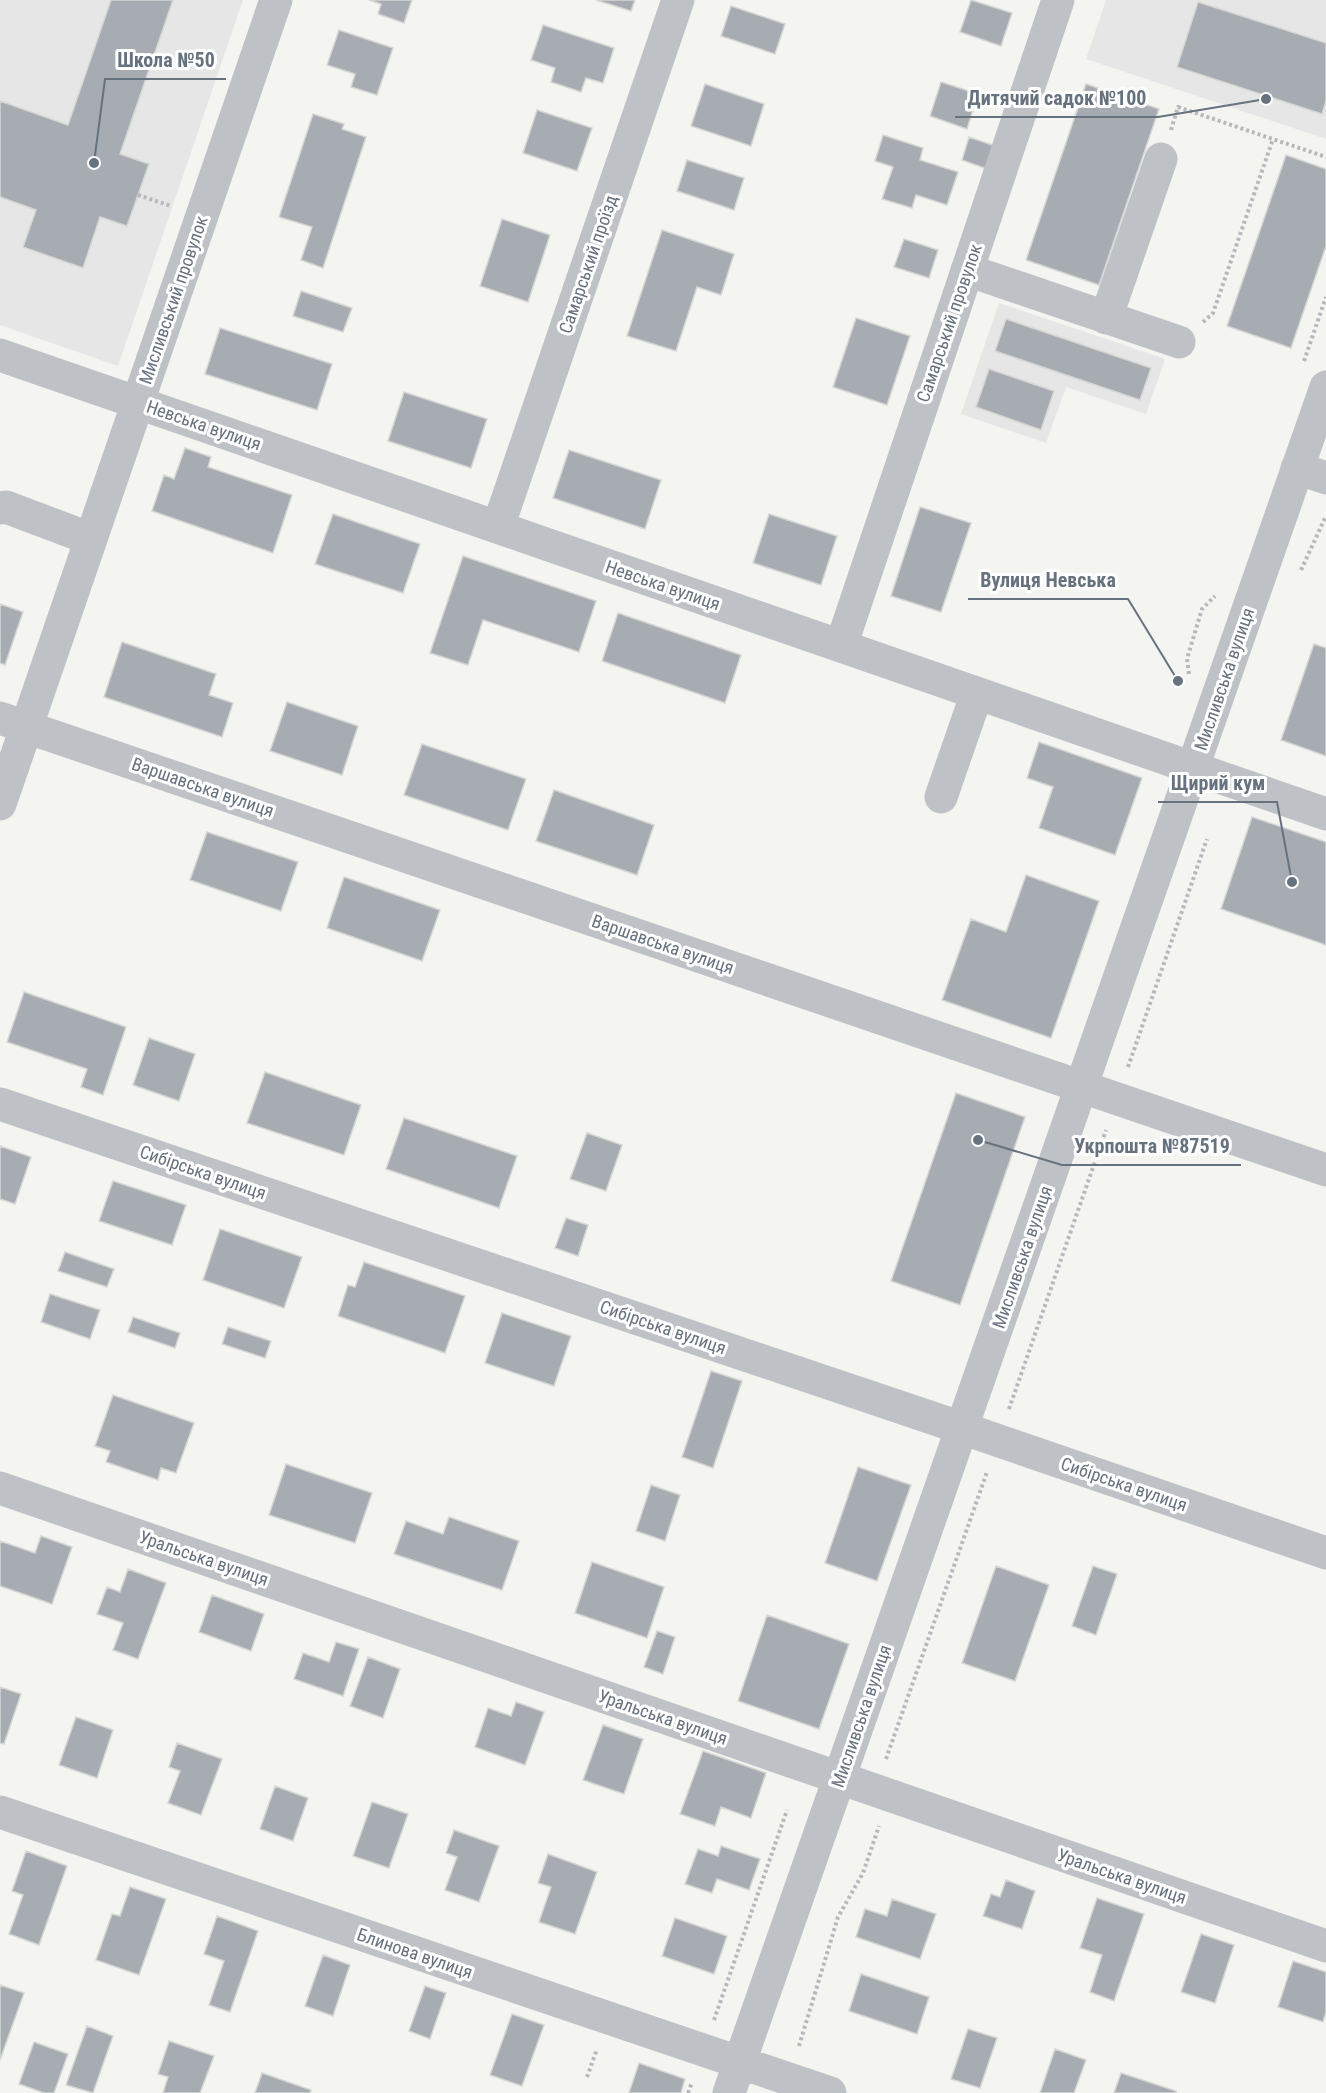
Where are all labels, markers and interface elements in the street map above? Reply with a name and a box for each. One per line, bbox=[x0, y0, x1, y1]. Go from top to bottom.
callout: Школа №50 bbox=[105, 41, 226, 79]
text: Школа №50 bbox=[117, 48, 215, 72]
callout: Дитячий садок №100 bbox=[955, 79, 1158, 117]
text: Дитячий садок №100 bbox=[968, 86, 1146, 110]
street label: Самарський проїзд bbox=[554, 192, 622, 336]
street label: Мисливський провулок bbox=[134, 213, 212, 387]
street label: Самарський провулок bbox=[912, 241, 986, 405]
street label: Невська вулиця bbox=[144, 396, 264, 454]
street label: Невська вулиця bbox=[603, 556, 723, 614]
callout: Вулиця Невська bbox=[968, 561, 1128, 599]
text: Вулиця Невська bbox=[980, 568, 1116, 592]
street label: Мисливська вулиця bbox=[1190, 605, 1258, 753]
street label: Варшавська вулиця bbox=[129, 753, 277, 821]
callout: Щирий кум bbox=[1158, 764, 1277, 802]
text: Щирий кум bbox=[1171, 771, 1265, 795]
street label: Варшавська вулиця bbox=[589, 910, 737, 978]
callout: Укрпошта №87519 bbox=[1062, 1127, 1241, 1165]
text: Укрпошта №87519 bbox=[1074, 1134, 1230, 1158]
street label: Сибірська вулиця bbox=[137, 1141, 269, 1203]
street label: Мисливська вулиця bbox=[988, 1183, 1056, 1331]
street label: Сибірська вулиця bbox=[597, 1296, 729, 1358]
street label: Сибірська вулиця bbox=[1058, 1453, 1190, 1515]
street label: Уральська вулиця bbox=[137, 1526, 271, 1590]
street label: Мисливська вулиця bbox=[827, 1642, 895, 1790]
street label: Уральська вулиця bbox=[596, 1685, 730, 1749]
street label: Уральська вулиця bbox=[1055, 1844, 1189, 1908]
street label: Блинова вулиця bbox=[354, 1923, 476, 1983]

